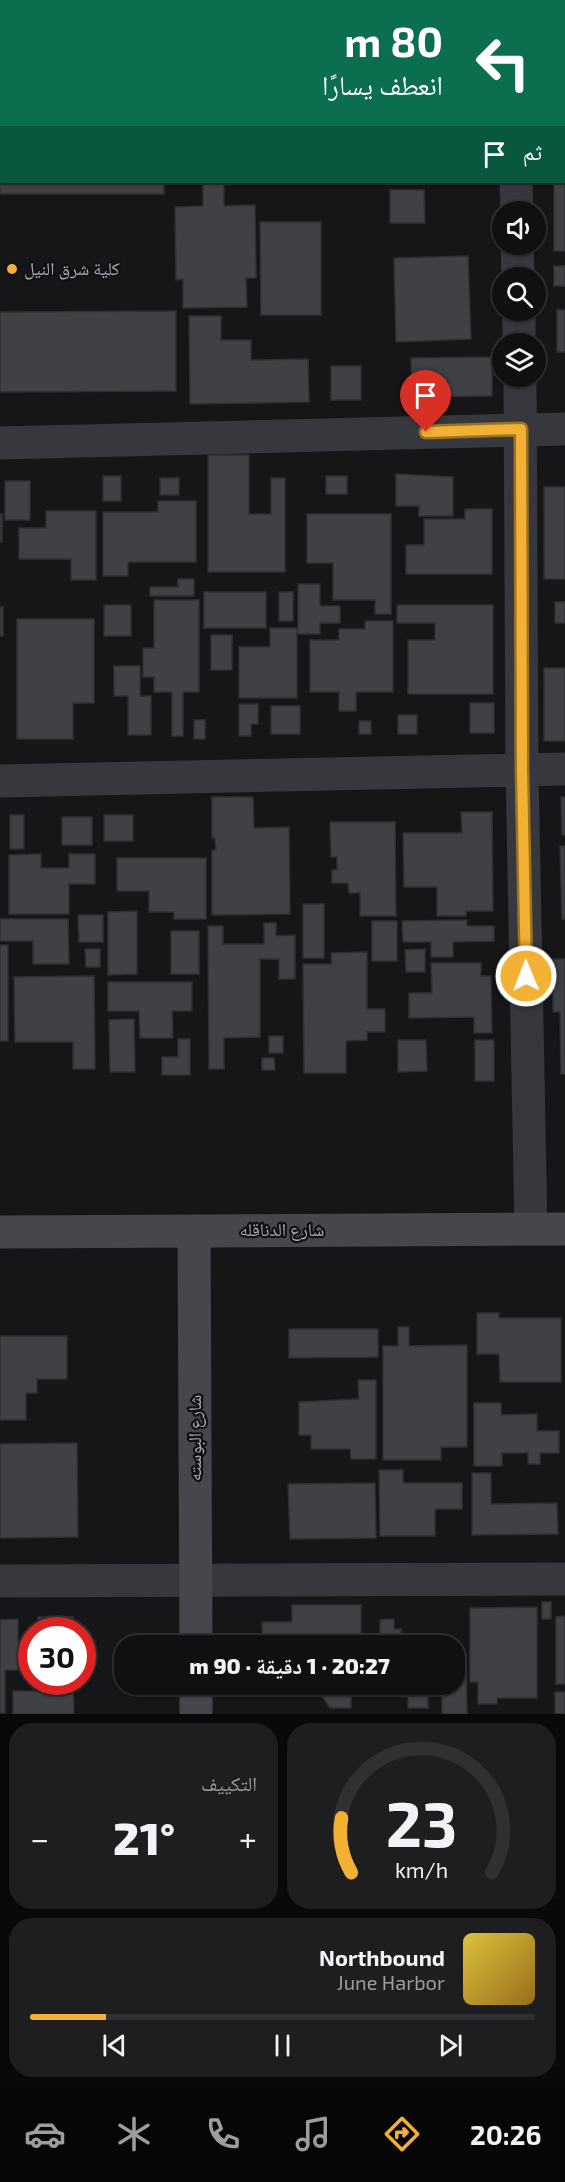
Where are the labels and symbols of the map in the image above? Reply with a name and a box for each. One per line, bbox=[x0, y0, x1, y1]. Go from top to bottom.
place label: كلية شرق النيل bbox=[24, 257, 120, 280]
marker: كلية شرق النيل bbox=[5, 262, 19, 276]
pin bbox=[400, 370, 451, 432]
position arrow bbox=[494, 944, 558, 1008]
street label: شارع الدناقله bbox=[240, 1218, 324, 1241]
street label: شارع البوسته bbox=[183, 1395, 206, 1481]
speed limit sign: 30 bbox=[18, 1617, 96, 1695]

